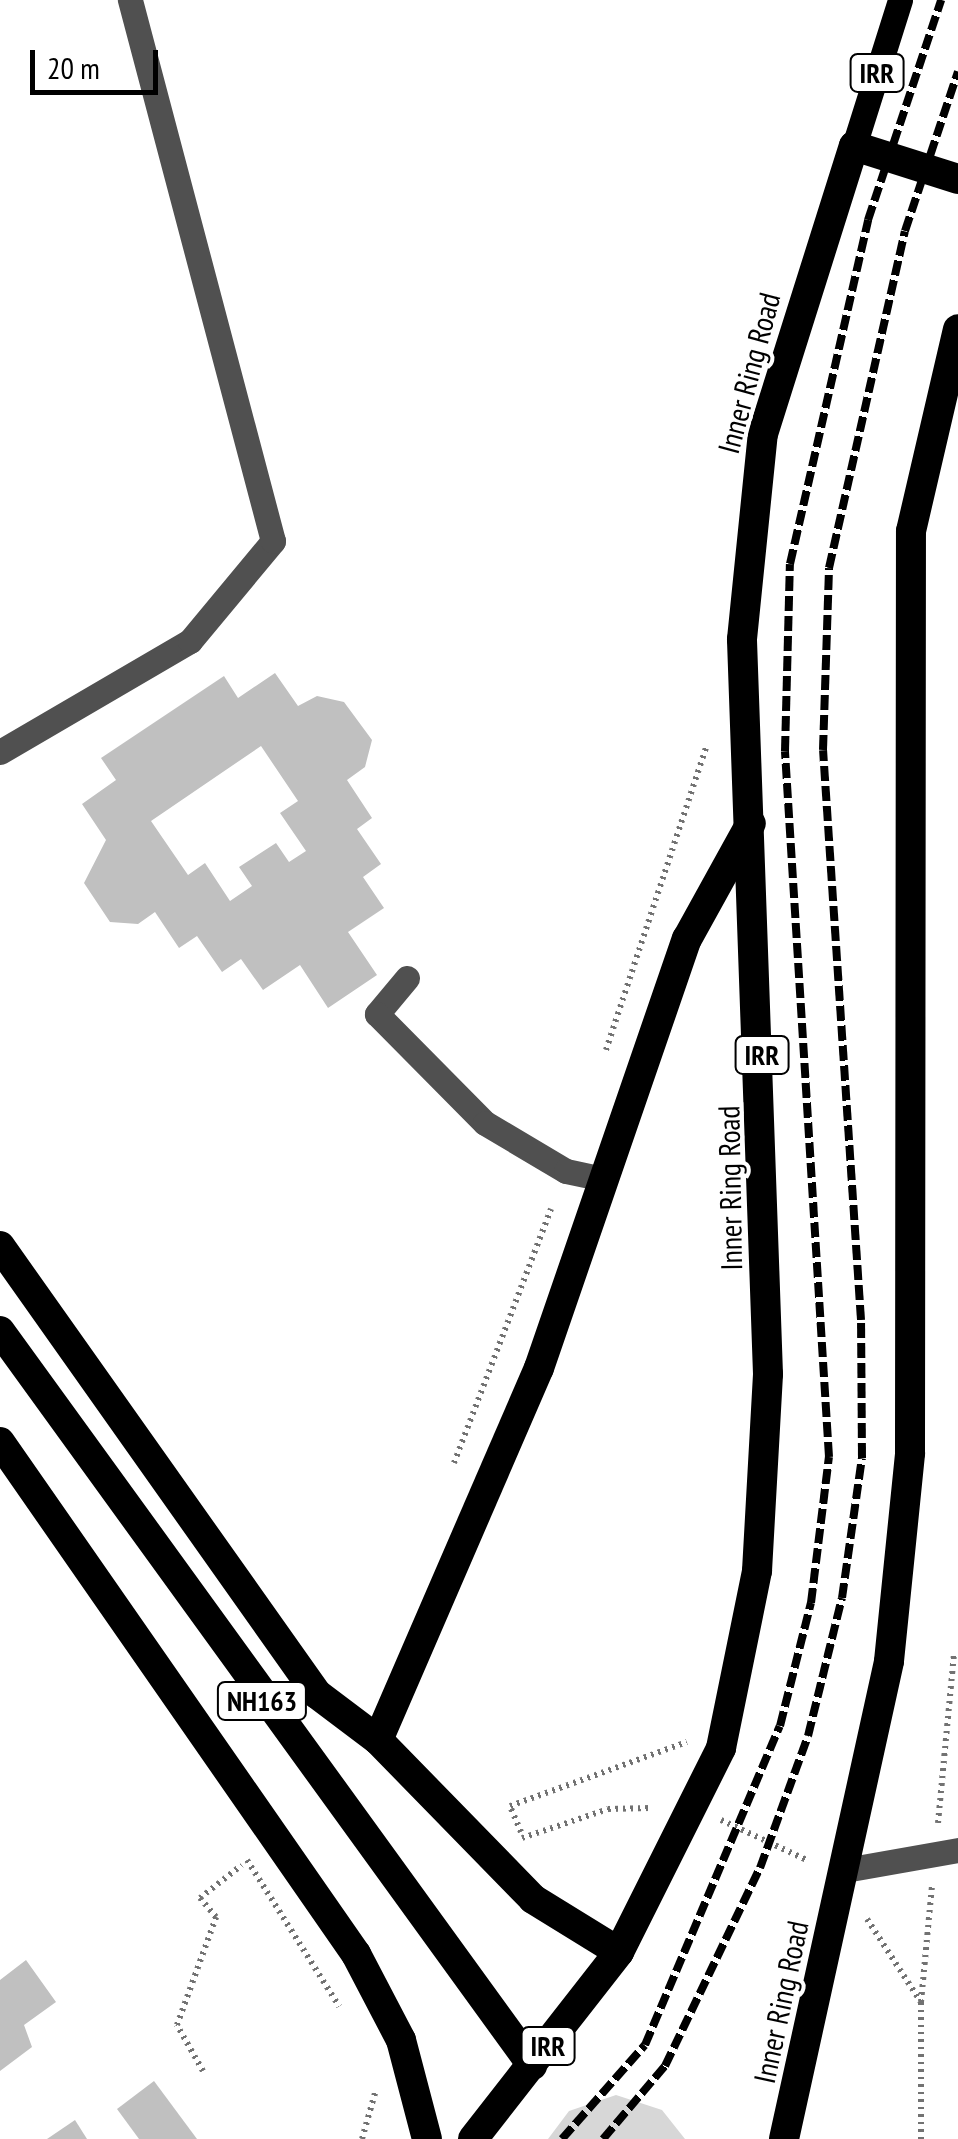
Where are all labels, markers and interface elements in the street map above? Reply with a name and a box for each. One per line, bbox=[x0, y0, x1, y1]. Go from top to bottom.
scale bar bbox=[35, 30, 162, 92]
text: 20 m bbox=[47, 48, 100, 87]
road number: IRR bbox=[850, 50, 904, 96]
street label: Inner Ring Road bbox=[710, 289, 788, 457]
road number: IRR bbox=[734, 1032, 790, 1078]
street label: Inner Ring Road bbox=[711, 1105, 749, 1271]
road number: NH163 bbox=[214, 1678, 310, 1724]
street label: Inner Ring Road bbox=[746, 1918, 816, 2086]
road number: IRR bbox=[520, 2023, 576, 2069]

